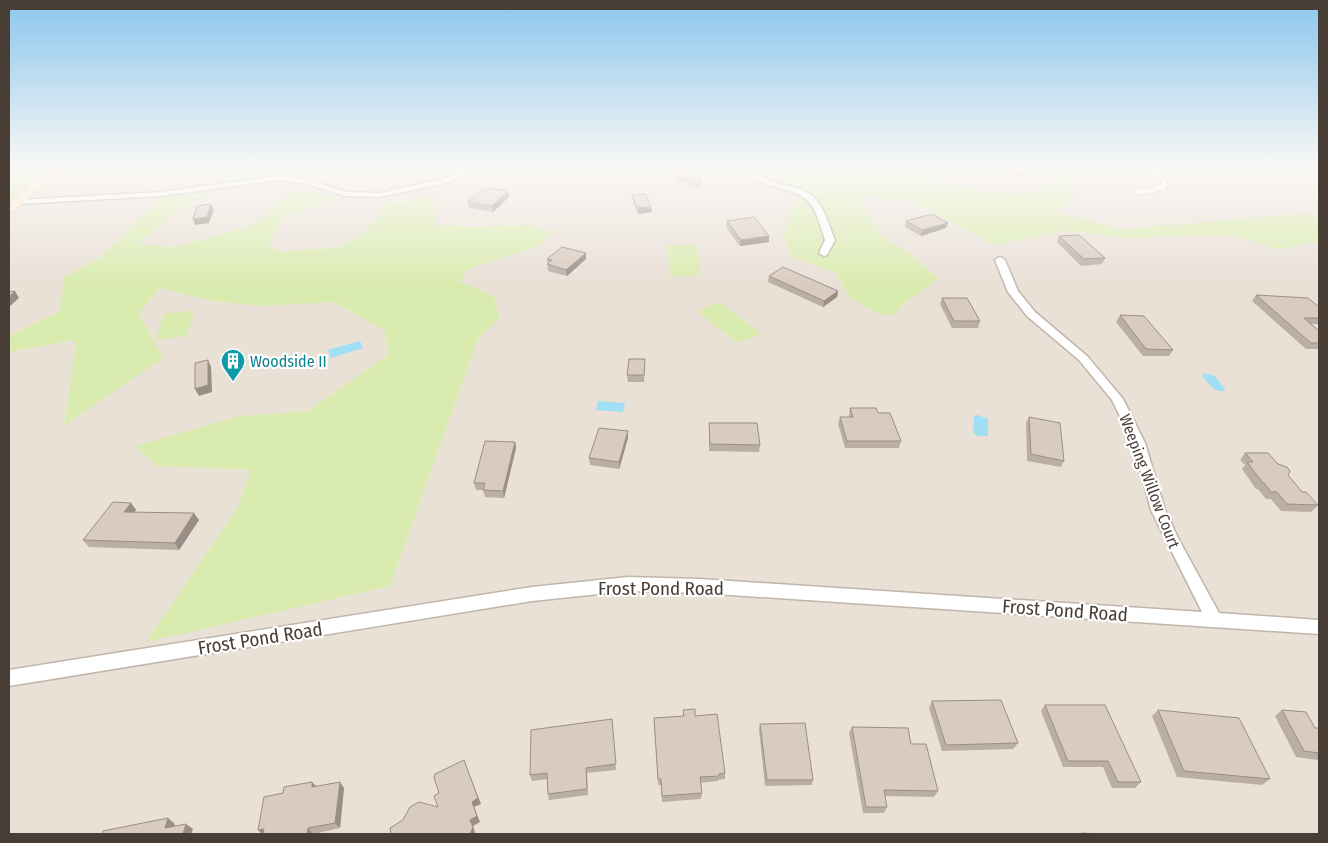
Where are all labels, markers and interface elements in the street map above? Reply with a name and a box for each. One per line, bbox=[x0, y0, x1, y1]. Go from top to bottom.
building icon: Woodside II bbox=[220, 348, 246, 382]
place label: Woodside II bbox=[250, 352, 327, 371]
street label: Weeping Willow Court bbox=[1115, 411, 1184, 552]
street label: Frost Pond Road bbox=[598, 577, 724, 600]
street label: Frost Pond Road bbox=[1001, 595, 1129, 626]
street label: Frost Pond Road bbox=[196, 617, 324, 660]

